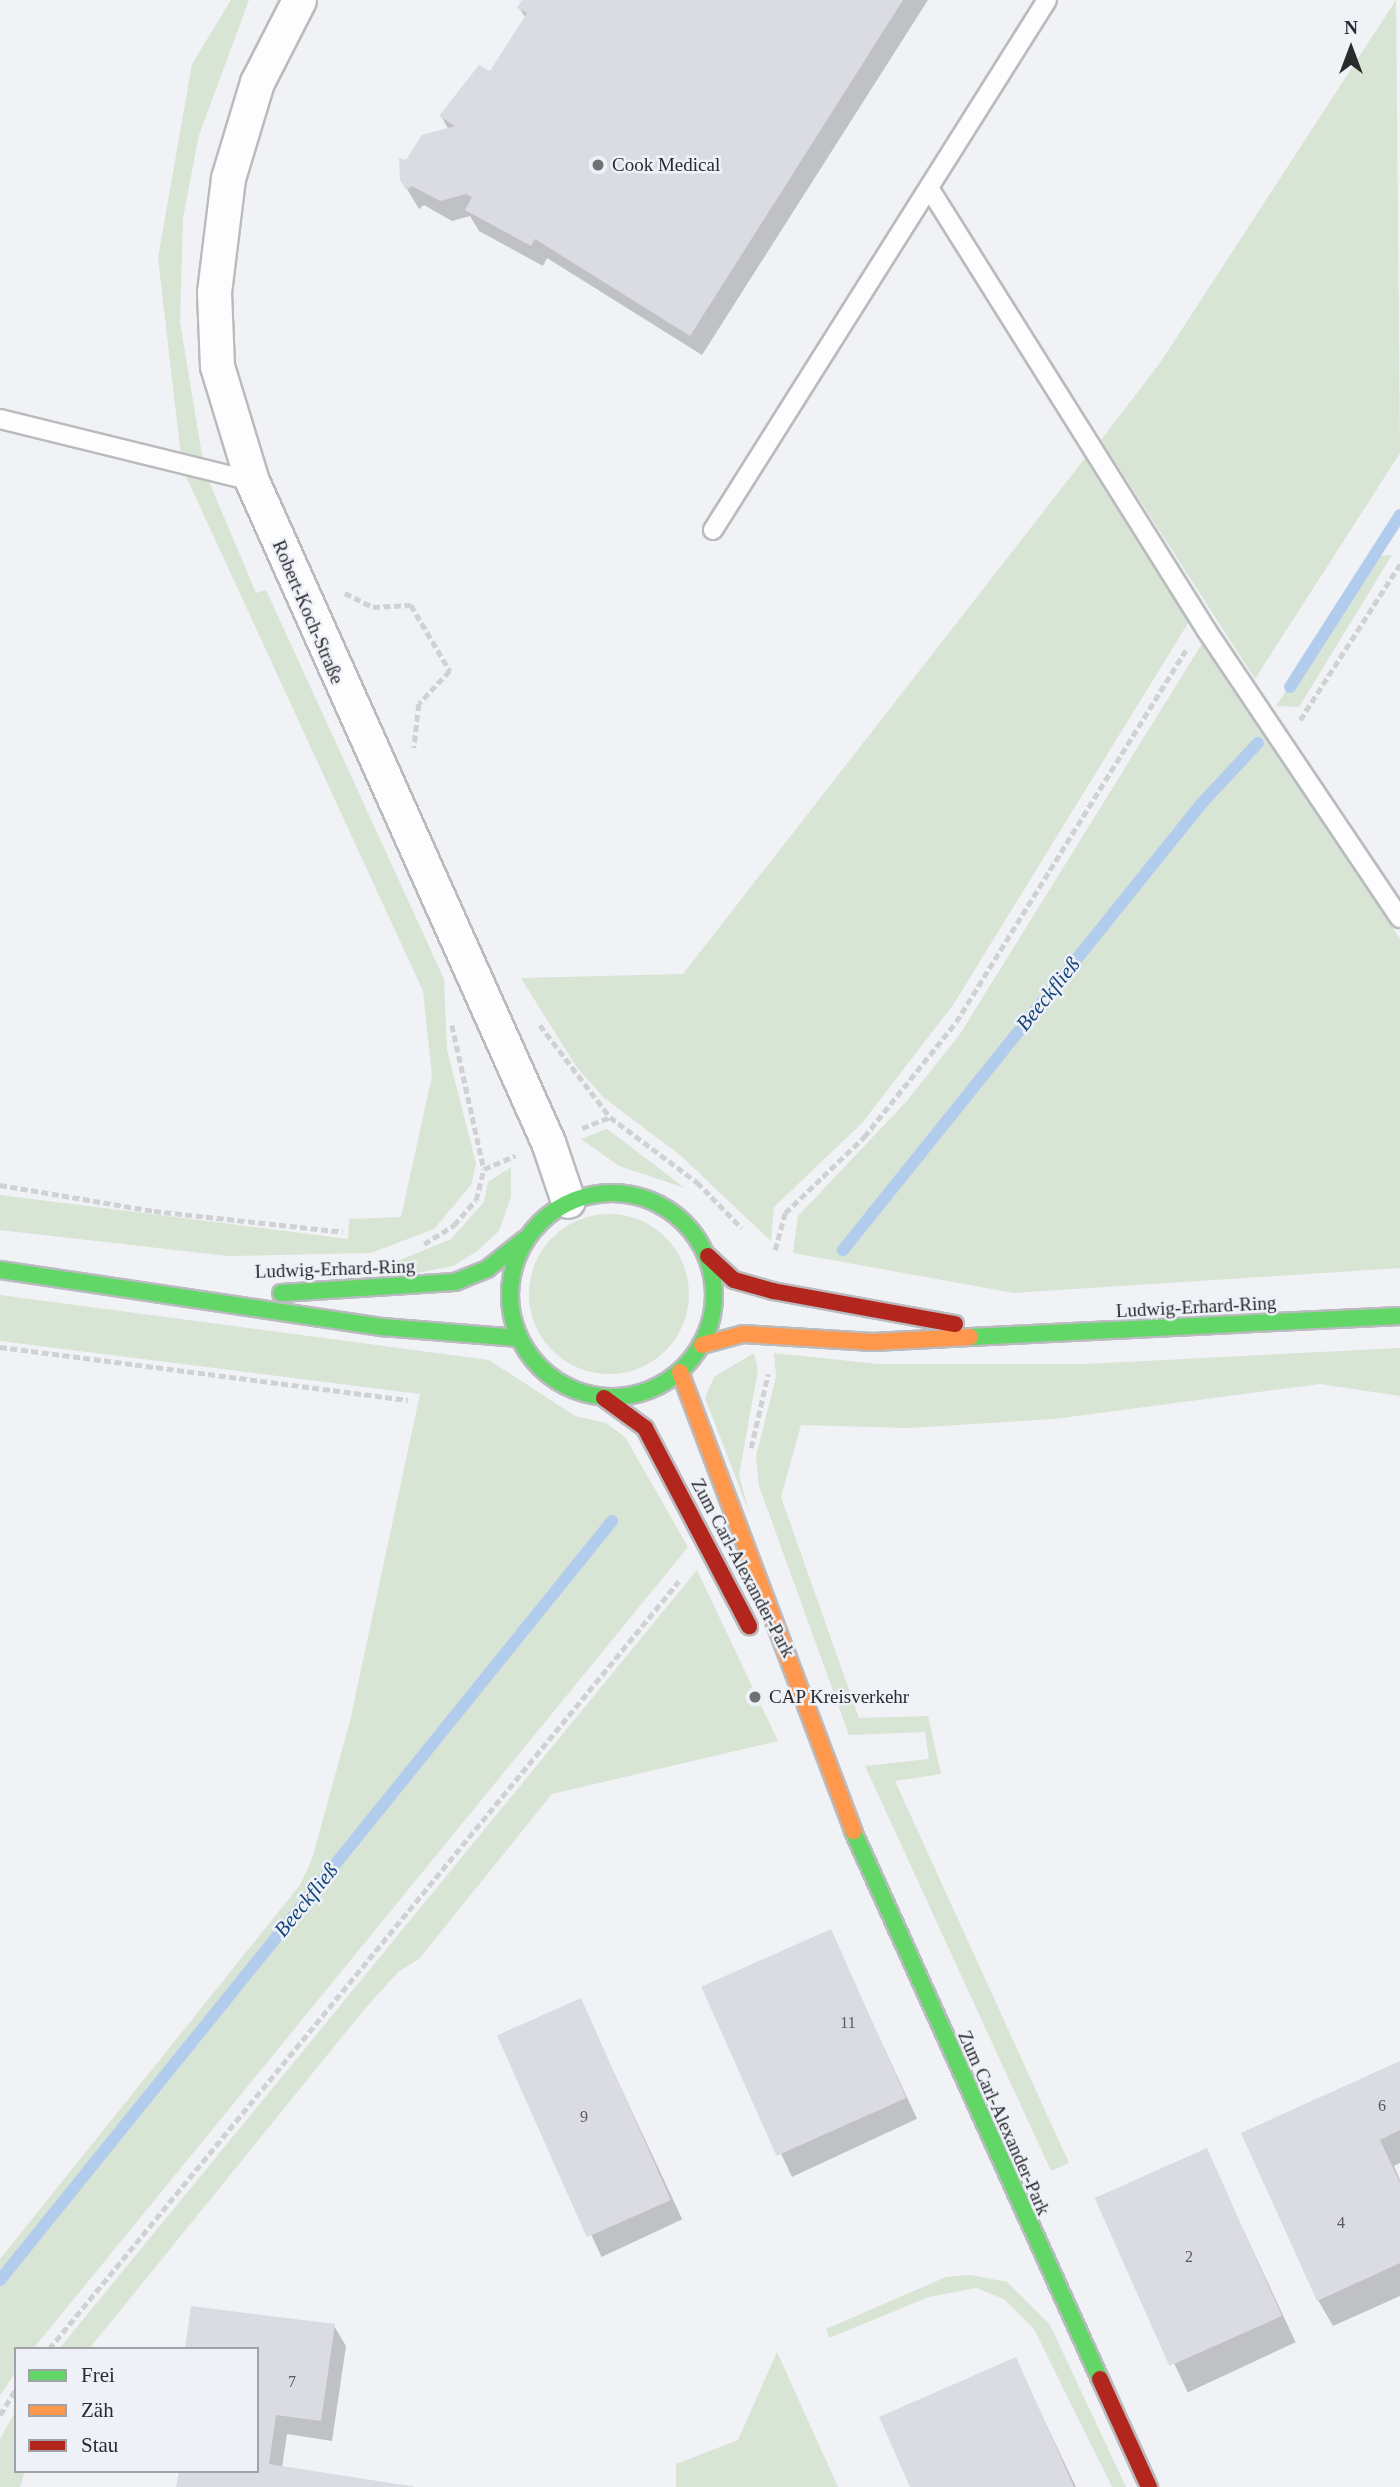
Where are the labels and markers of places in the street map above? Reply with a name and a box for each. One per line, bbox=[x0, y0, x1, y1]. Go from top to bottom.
place label: Cook Medical bbox=[612, 154, 720, 176]
marker: Cook Medical bbox=[590, 157, 606, 173]
place label: CAP Kreisverkehr bbox=[769, 1686, 910, 1708]
marker: CAP Kreisverkehr bbox=[747, 1689, 763, 1705]

